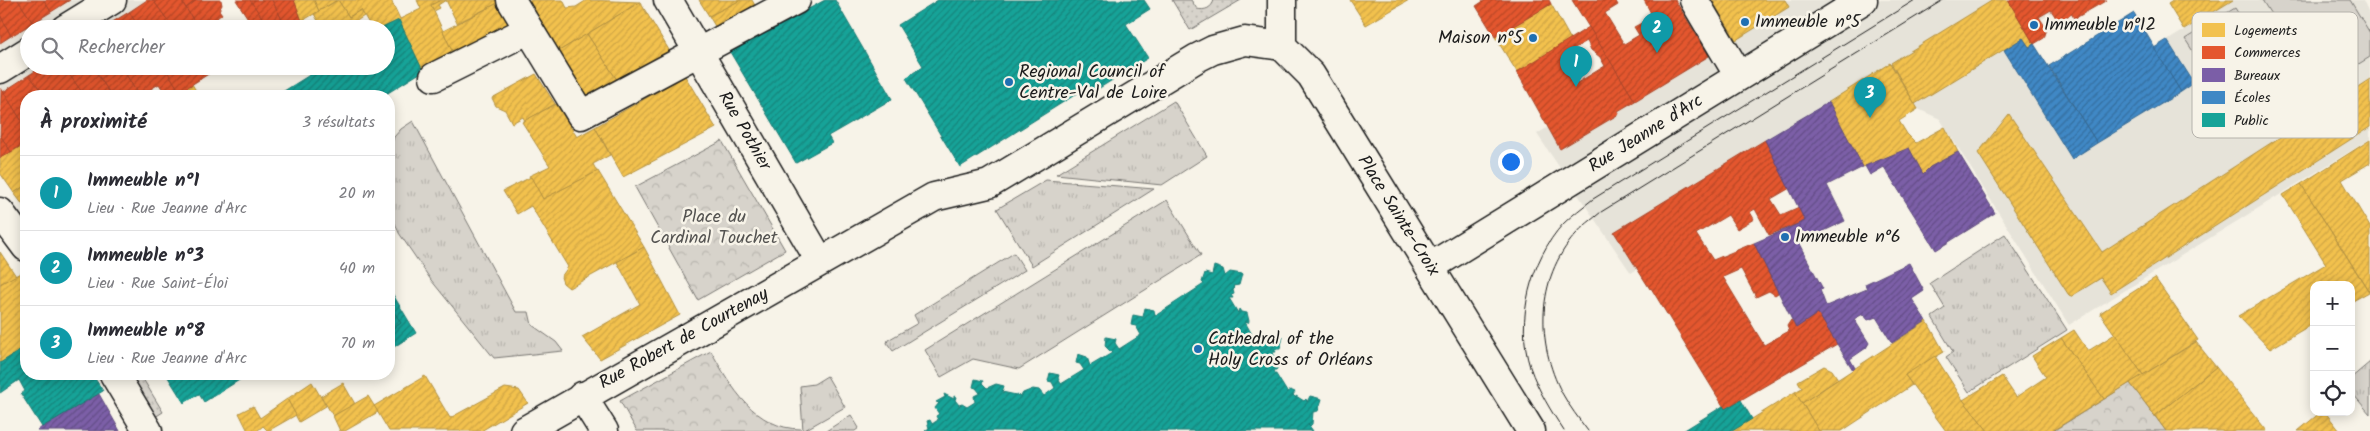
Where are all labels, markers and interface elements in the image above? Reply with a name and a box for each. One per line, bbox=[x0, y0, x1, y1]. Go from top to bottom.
place label: Immeuble n°5 bbox=[1755, 8, 1862, 37]
place label: Immeuble n°12 bbox=[2044, 11, 2156, 40]
pin: 2 bbox=[1641, 12, 1673, 53]
legend bbox=[2192, 12, 2358, 138]
marker: Immeuble n°5 bbox=[1739, 16, 1751, 28]
marker: Immeuble n°12 bbox=[2028, 19, 2040, 31]
search box bbox=[20, 20, 395, 75]
text: Logements bbox=[2234, 20, 2297, 42]
place label: Maison n°5 bbox=[1438, 24, 1524, 53]
marker: Maison n°5 bbox=[1527, 32, 1539, 44]
text: Rechercher bbox=[78, 33, 165, 63]
icon: search bbox=[38, 34, 66, 62]
text: Commerces bbox=[2234, 42, 2300, 64]
pin: 1 bbox=[1560, 46, 1592, 87]
place label: Regional Council of Centre-Val de Loire bbox=[1019, 58, 1167, 108]
text: Bureaux bbox=[2234, 65, 2281, 87]
marker: Regional Council of Centre-Val de Loire bbox=[1003, 76, 1015, 88]
pin: 3 bbox=[1854, 77, 1886, 118]
street label: Rue Pothier bbox=[710, 86, 779, 177]
street label: Rue Jeanne d'Arc bbox=[1583, 87, 1709, 181]
text: Écoles bbox=[2234, 87, 2270, 109]
text: À proximité bbox=[40, 106, 147, 139]
text: 3 résultats bbox=[302, 110, 375, 135]
text: Public bbox=[2234, 110, 2269, 132]
your location bbox=[1498, 149, 1524, 175]
street label: Place Sainte-Croix bbox=[1349, 150, 1447, 282]
text: Immeuble n°1 bbox=[87, 166, 199, 196]
text: 1 bbox=[54, 181, 58, 206]
text: 20 m bbox=[339, 181, 375, 206]
text: Lieu · Rue Jeanne d'Arc bbox=[87, 196, 247, 221]
park label: Place du Cardinal Touchet bbox=[650, 203, 779, 253]
place label: Immeuble n°6 bbox=[1795, 223, 1901, 252]
marker: Immeuble n°6 bbox=[1779, 231, 1791, 243]
text: Immeuble n°3 bbox=[87, 241, 204, 271]
text: 2 bbox=[51, 256, 61, 281]
text: 40 m bbox=[339, 256, 375, 281]
text: Lieu · Rue Saint-Éloi bbox=[87, 271, 228, 296]
street label: Rue Robert de Courtenay bbox=[594, 280, 775, 398]
map controls bbox=[2310, 281, 2355, 416]
button: + bbox=[2310, 281, 2355, 326]
text: Immeuble n°8 bbox=[87, 316, 205, 346]
place label: Cathedral of the Holy Cross of Orléans bbox=[1208, 325, 1373, 375]
button: − bbox=[2310, 326, 2355, 371]
text: 3 bbox=[52, 331, 60, 356]
text: 70 m bbox=[340, 331, 375, 356]
marker: Cathedral of the Holy Cross of Orléans bbox=[1192, 343, 1204, 355]
text: Lieu · Rue Jeanne d'Arc bbox=[87, 346, 247, 371]
button: locate bbox=[2310, 371, 2355, 416]

